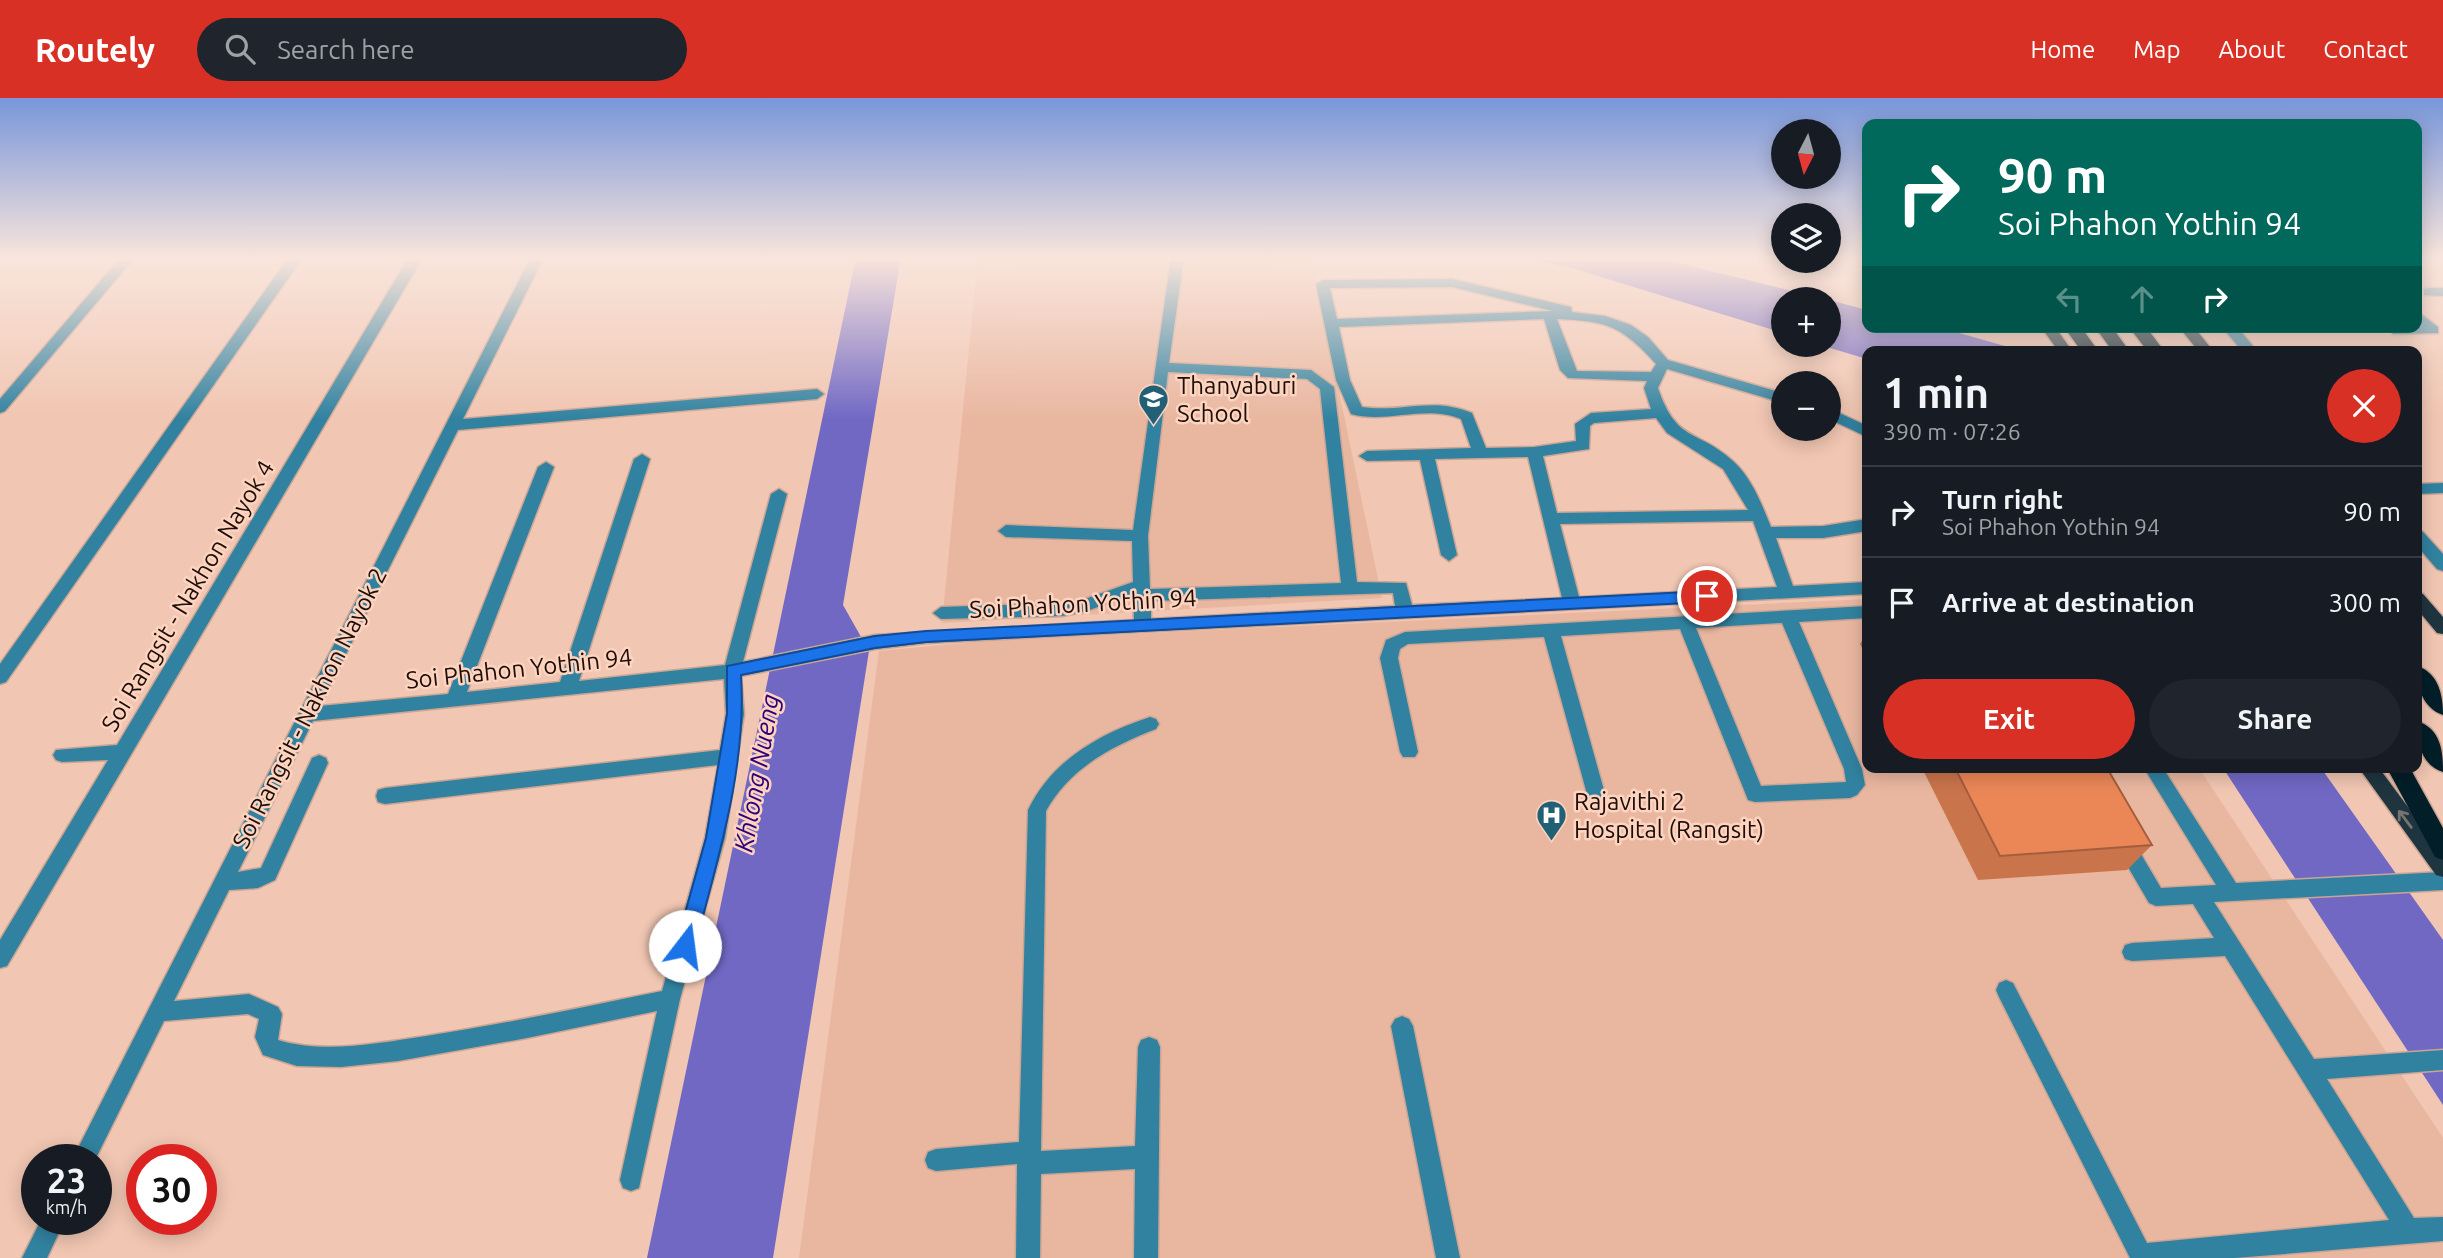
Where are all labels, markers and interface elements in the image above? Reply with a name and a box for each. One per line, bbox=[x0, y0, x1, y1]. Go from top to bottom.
search box bbox=[197, 18, 687, 81]
icon: search bbox=[221, 30, 259, 68]
text: Routely bbox=[35, 31, 155, 68]
text: Search here bbox=[277, 35, 415, 64]
text: Home bbox=[2030, 36, 2095, 63]
text: Map bbox=[2133, 36, 2180, 63]
text: About bbox=[2218, 36, 2285, 63]
text: Contact bbox=[2323, 36, 2408, 63]
north arrow bbox=[1771, 119, 1841, 189]
map controls bbox=[1771, 119, 1841, 441]
icon: right bbox=[1883, 147, 1974, 238]
text: 90 m bbox=[1998, 147, 2107, 202]
button: layers bbox=[1771, 203, 1841, 273]
text: Soi Phahon Yothin 94 bbox=[1998, 205, 2301, 241]
icon: left bbox=[2050, 280, 2088, 318]
icon: ahead bbox=[2123, 280, 2161, 318]
icon: right bbox=[2196, 280, 2234, 318]
button: + bbox=[1771, 287, 1841, 357]
text: 1 min bbox=[1883, 369, 1989, 416]
button: close bbox=[2327, 369, 2401, 443]
button: − bbox=[1771, 371, 1841, 441]
place label: Thanyaburi School bbox=[1177, 372, 1296, 427]
school or university icon: Thanyaburi School bbox=[1137, 383, 1171, 427]
text: 390 m · 07:26 bbox=[1883, 419, 2021, 444]
street label: Soi Rangsit - Nakhon Nayok 4 bbox=[96, 455, 279, 736]
text: Turn right bbox=[1942, 485, 2063, 514]
icon: right bbox=[1883, 493, 1921, 531]
text: 90 m bbox=[2343, 497, 2401, 526]
text: Soi Phahon Yothin 94 bbox=[1942, 514, 2160, 539]
street label: Soi Rangsit - Nakhon Nayok 2 bbox=[227, 563, 392, 852]
pin bbox=[1677, 566, 1737, 626]
icon: arrive bbox=[1688, 577, 1726, 615]
street label: Soi Phahon Yothin 94 bbox=[969, 584, 1197, 623]
icon: arrive bbox=[1883, 584, 1921, 622]
text: Arrive at destination bbox=[1942, 588, 2195, 617]
text: 300 m bbox=[2329, 588, 2401, 617]
street label: Soi Phahon Yothin 94 bbox=[404, 643, 633, 694]
button: Exit bbox=[1883, 679, 2135, 759]
button: Share bbox=[2149, 679, 2401, 759]
water label: Khlong Nueng bbox=[728, 692, 785, 854]
place label: Rajavithi 2 Hospital (Rangsit) bbox=[1574, 788, 1764, 843]
hospital icon: Rajavithi 2 Hospital (Rangsit) bbox=[1534, 799, 1568, 843]
one-way arrow bbox=[2398, 810, 2413, 828]
position arrow bbox=[648, 909, 722, 983]
speed limit sign: 30 bbox=[126, 1144, 217, 1235]
text: 23 bbox=[47, 1160, 86, 1200]
text: km/h bbox=[46, 1197, 87, 1217]

